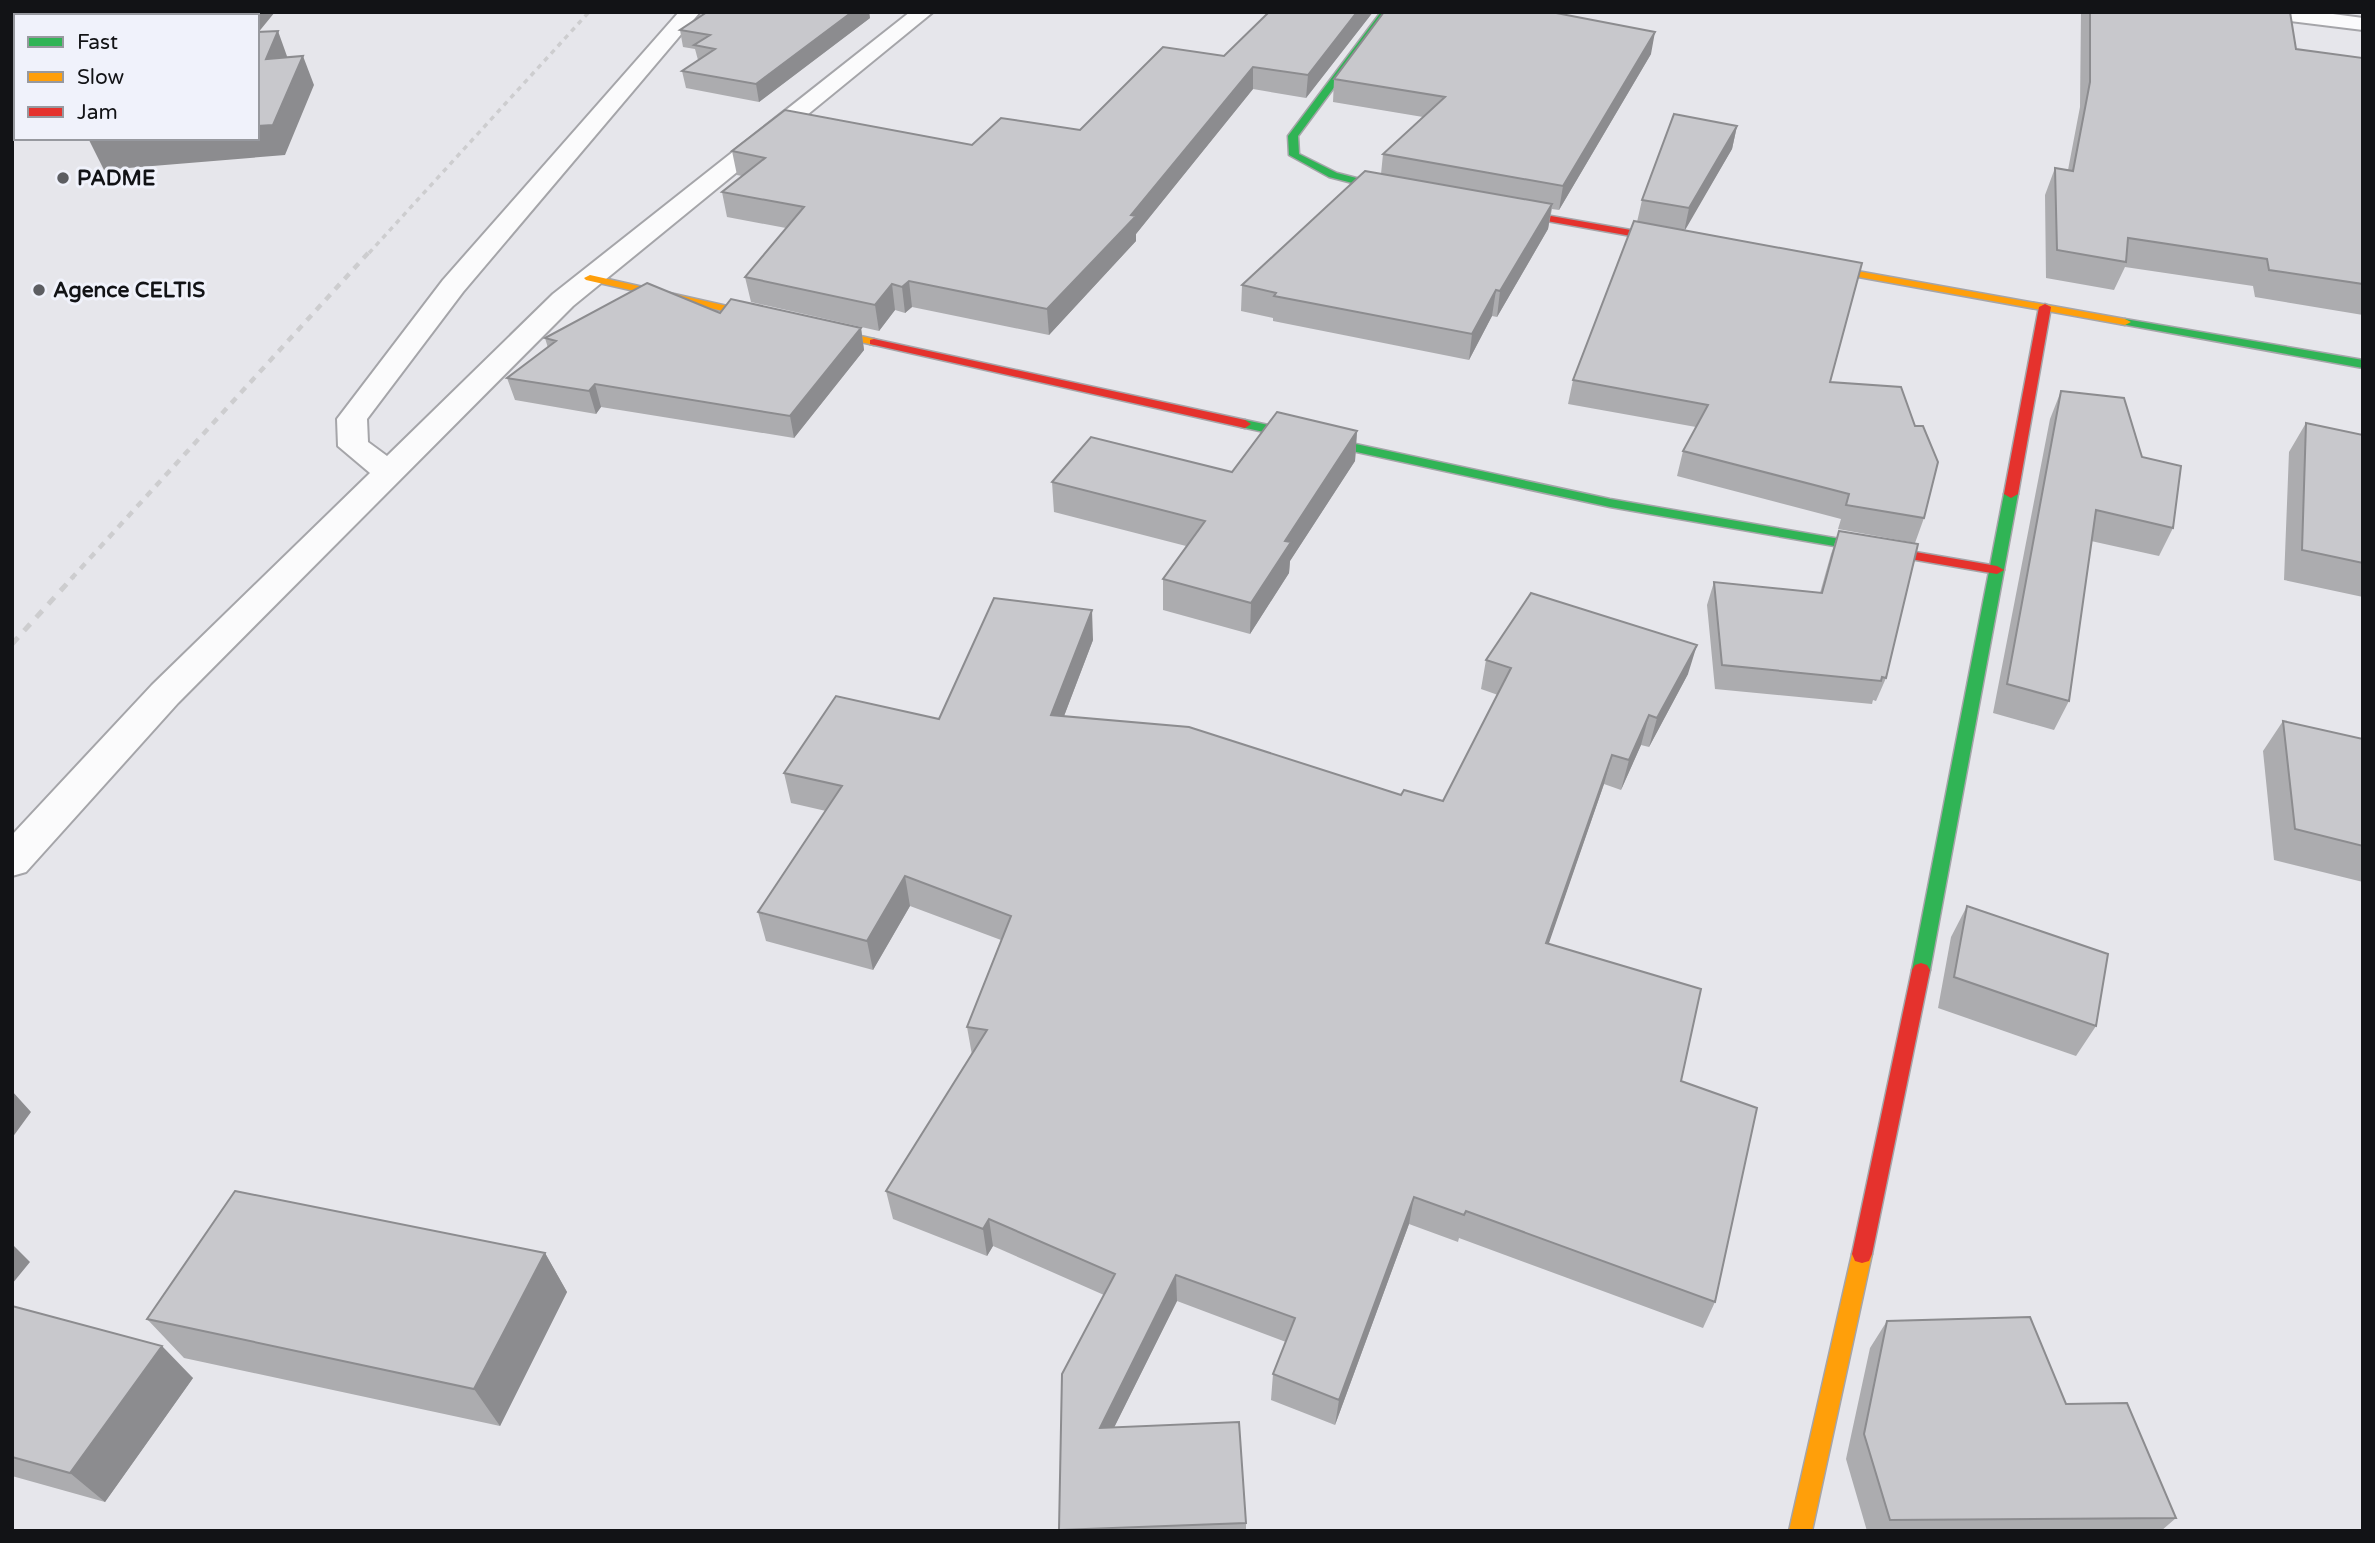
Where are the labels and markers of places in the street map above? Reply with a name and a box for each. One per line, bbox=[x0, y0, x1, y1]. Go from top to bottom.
place label: PADME bbox=[77, 166, 155, 191]
marker: PADME bbox=[55, 170, 71, 186]
place label: Agence CELTIS bbox=[53, 278, 205, 303]
marker: Agence CELTIS bbox=[31, 282, 47, 298]

